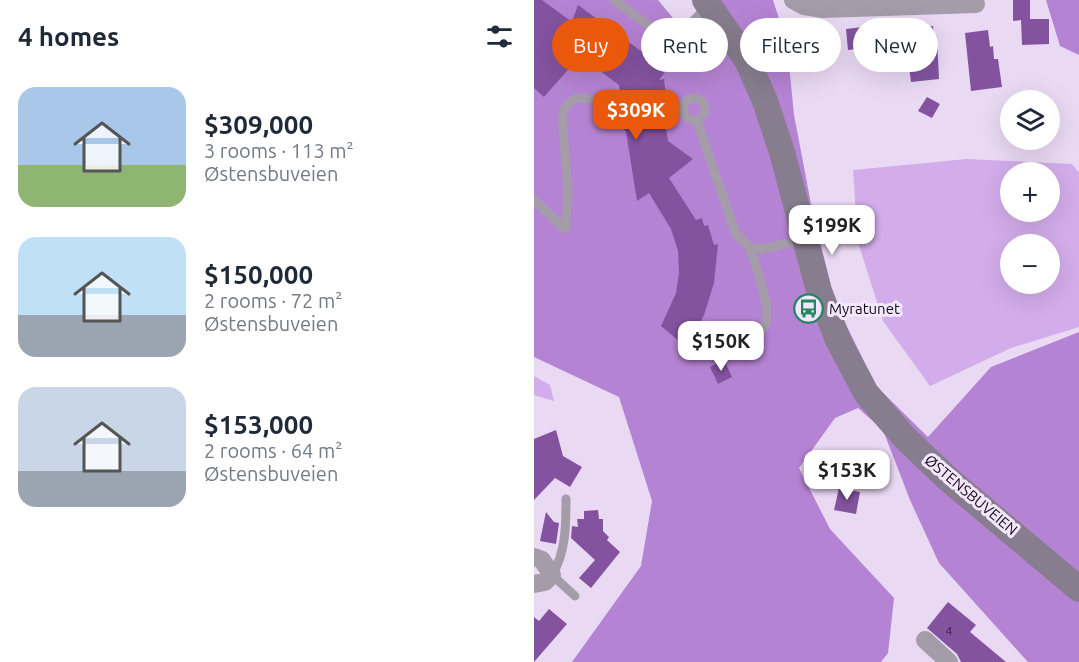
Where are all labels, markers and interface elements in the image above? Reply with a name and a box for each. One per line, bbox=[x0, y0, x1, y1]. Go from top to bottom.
chip: Buy bbox=[552, 18, 629, 72]
chip: Rent bbox=[641, 18, 728, 72]
chip: Filters bbox=[740, 18, 841, 72]
chip: New bbox=[853, 18, 938, 72]
icon: filters bbox=[483, 20, 516, 53]
text: 4 homes bbox=[18, 22, 119, 51]
pin: $309K bbox=[594, 90, 678, 141]
map controls bbox=[1000, 90, 1060, 294]
button: layers bbox=[1000, 90, 1060, 150]
text: $309K bbox=[607, 98, 665, 121]
text: $309,000 bbox=[204, 110, 313, 139]
icon: home bbox=[66, 111, 138, 183]
text: 3 rooms · 113 m² bbox=[204, 139, 354, 162]
text: Østensbuveien bbox=[204, 162, 338, 185]
button: + bbox=[1000, 162, 1060, 222]
pin: $199K bbox=[790, 205, 874, 256]
text: $199K bbox=[803, 213, 861, 236]
button: − bbox=[1000, 234, 1060, 294]
text: $150,000 bbox=[204, 260, 313, 289]
icon: home bbox=[66, 261, 138, 333]
text: 2 rooms · 72 m² bbox=[204, 289, 342, 312]
bus stop icon: Myratunet bbox=[792, 293, 824, 325]
place label: Myratunet bbox=[829, 300, 900, 317]
text: Østensbuveien bbox=[204, 312, 338, 335]
pin: $150K bbox=[679, 321, 763, 372]
text: $150K bbox=[692, 329, 750, 352]
text: $153,000 bbox=[204, 410, 313, 439]
icon: home bbox=[66, 411, 138, 483]
text: 2 rooms · 64 m² bbox=[204, 439, 342, 462]
pin: $153K bbox=[805, 450, 889, 501]
street label: ØSTENSBUVEIEN bbox=[922, 451, 1021, 538]
text: $153K bbox=[818, 458, 876, 481]
text: Østensbuveien bbox=[204, 462, 338, 485]
house number: 4 bbox=[946, 624, 953, 637]

